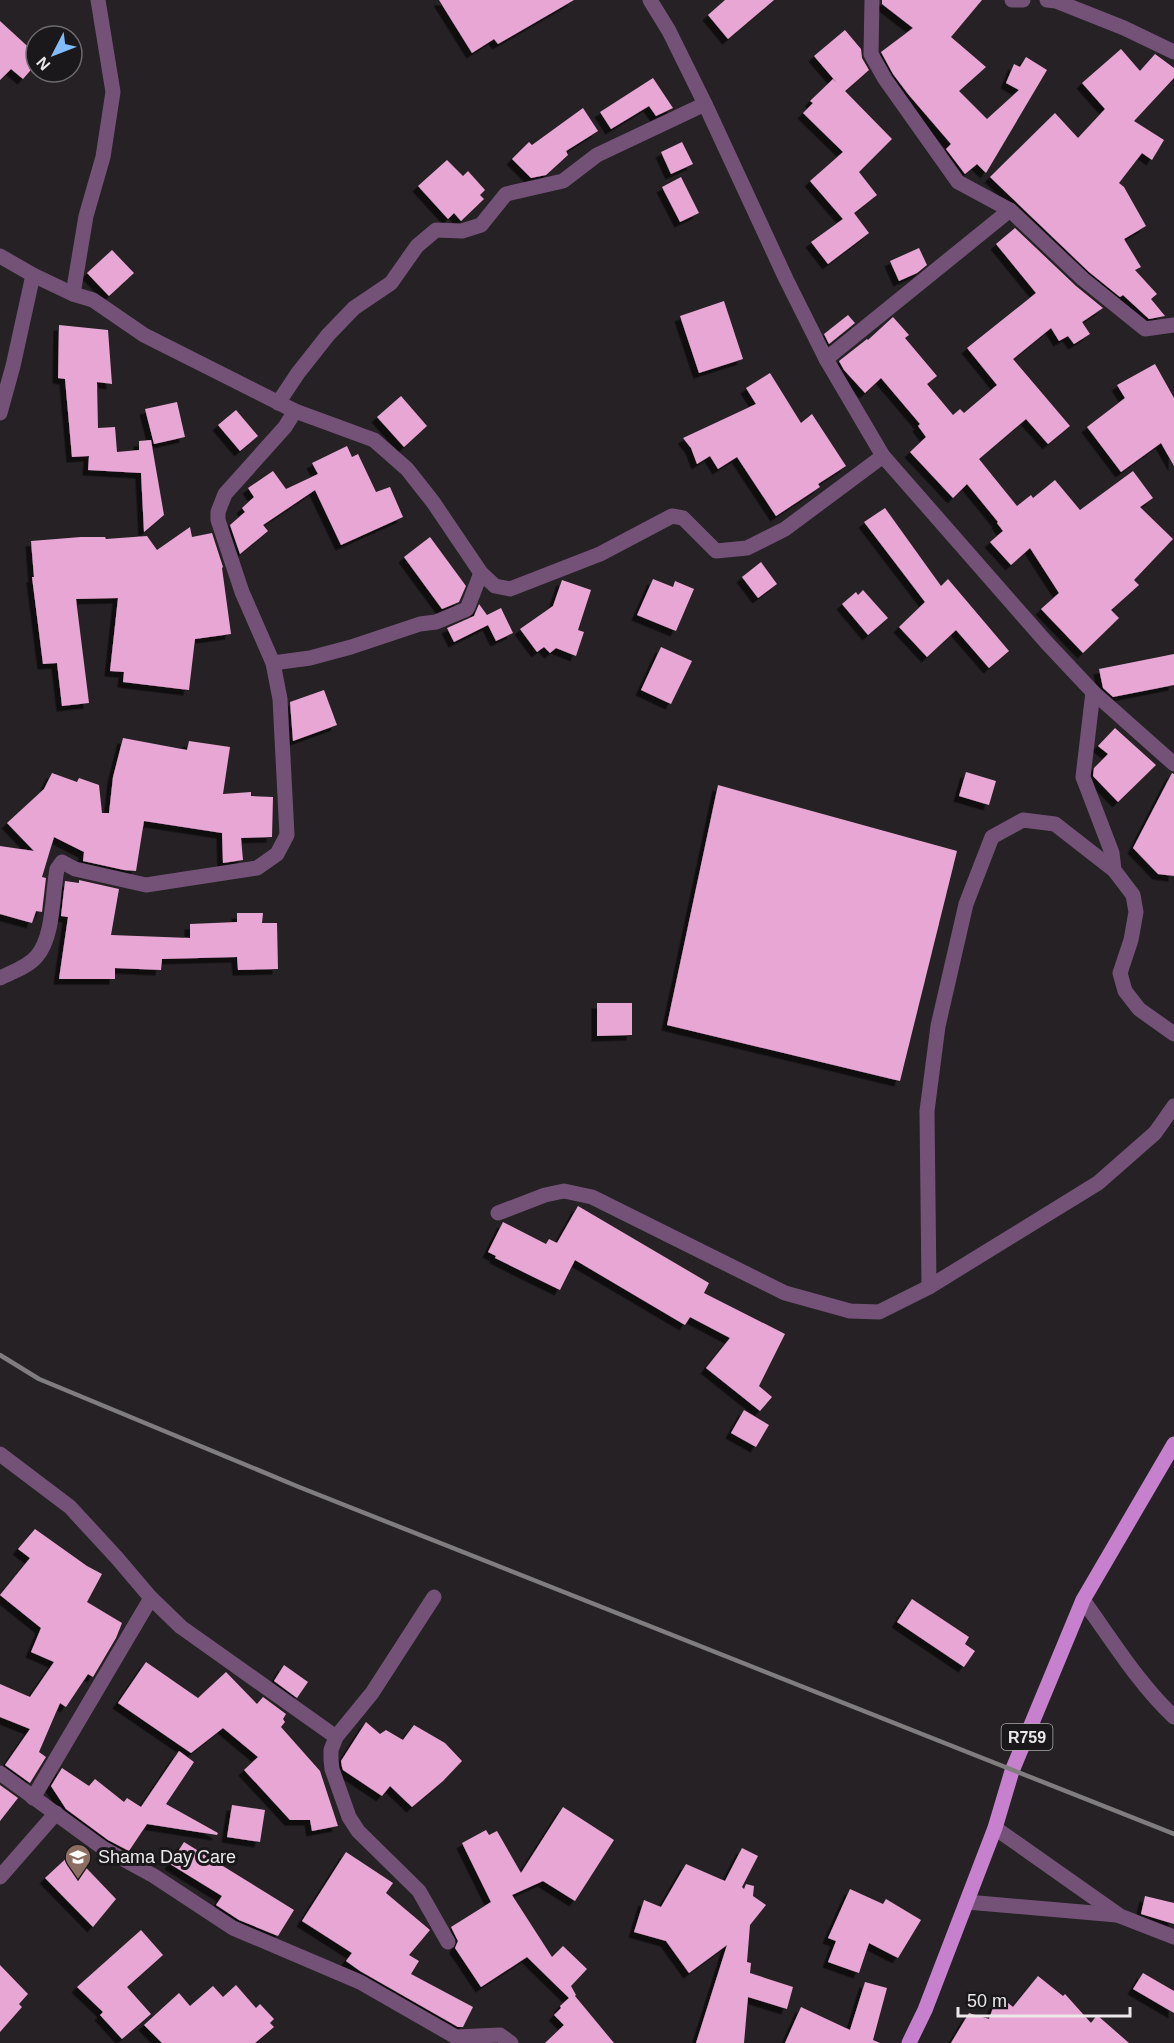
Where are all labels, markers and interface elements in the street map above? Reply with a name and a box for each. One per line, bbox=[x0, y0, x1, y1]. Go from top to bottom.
north arrow bbox=[24, 24, 84, 84]
text: N bbox=[33, 54, 53, 74]
road number: R759 bbox=[1002, 1724, 1052, 1750]
school or university icon: Shama Day Care bbox=[63, 1842, 93, 1880]
place label: Shama Day Care bbox=[98, 1847, 236, 1867]
scale bar bbox=[958, 1980, 1130, 2018]
text: 50 m bbox=[967, 1991, 1007, 2011]

